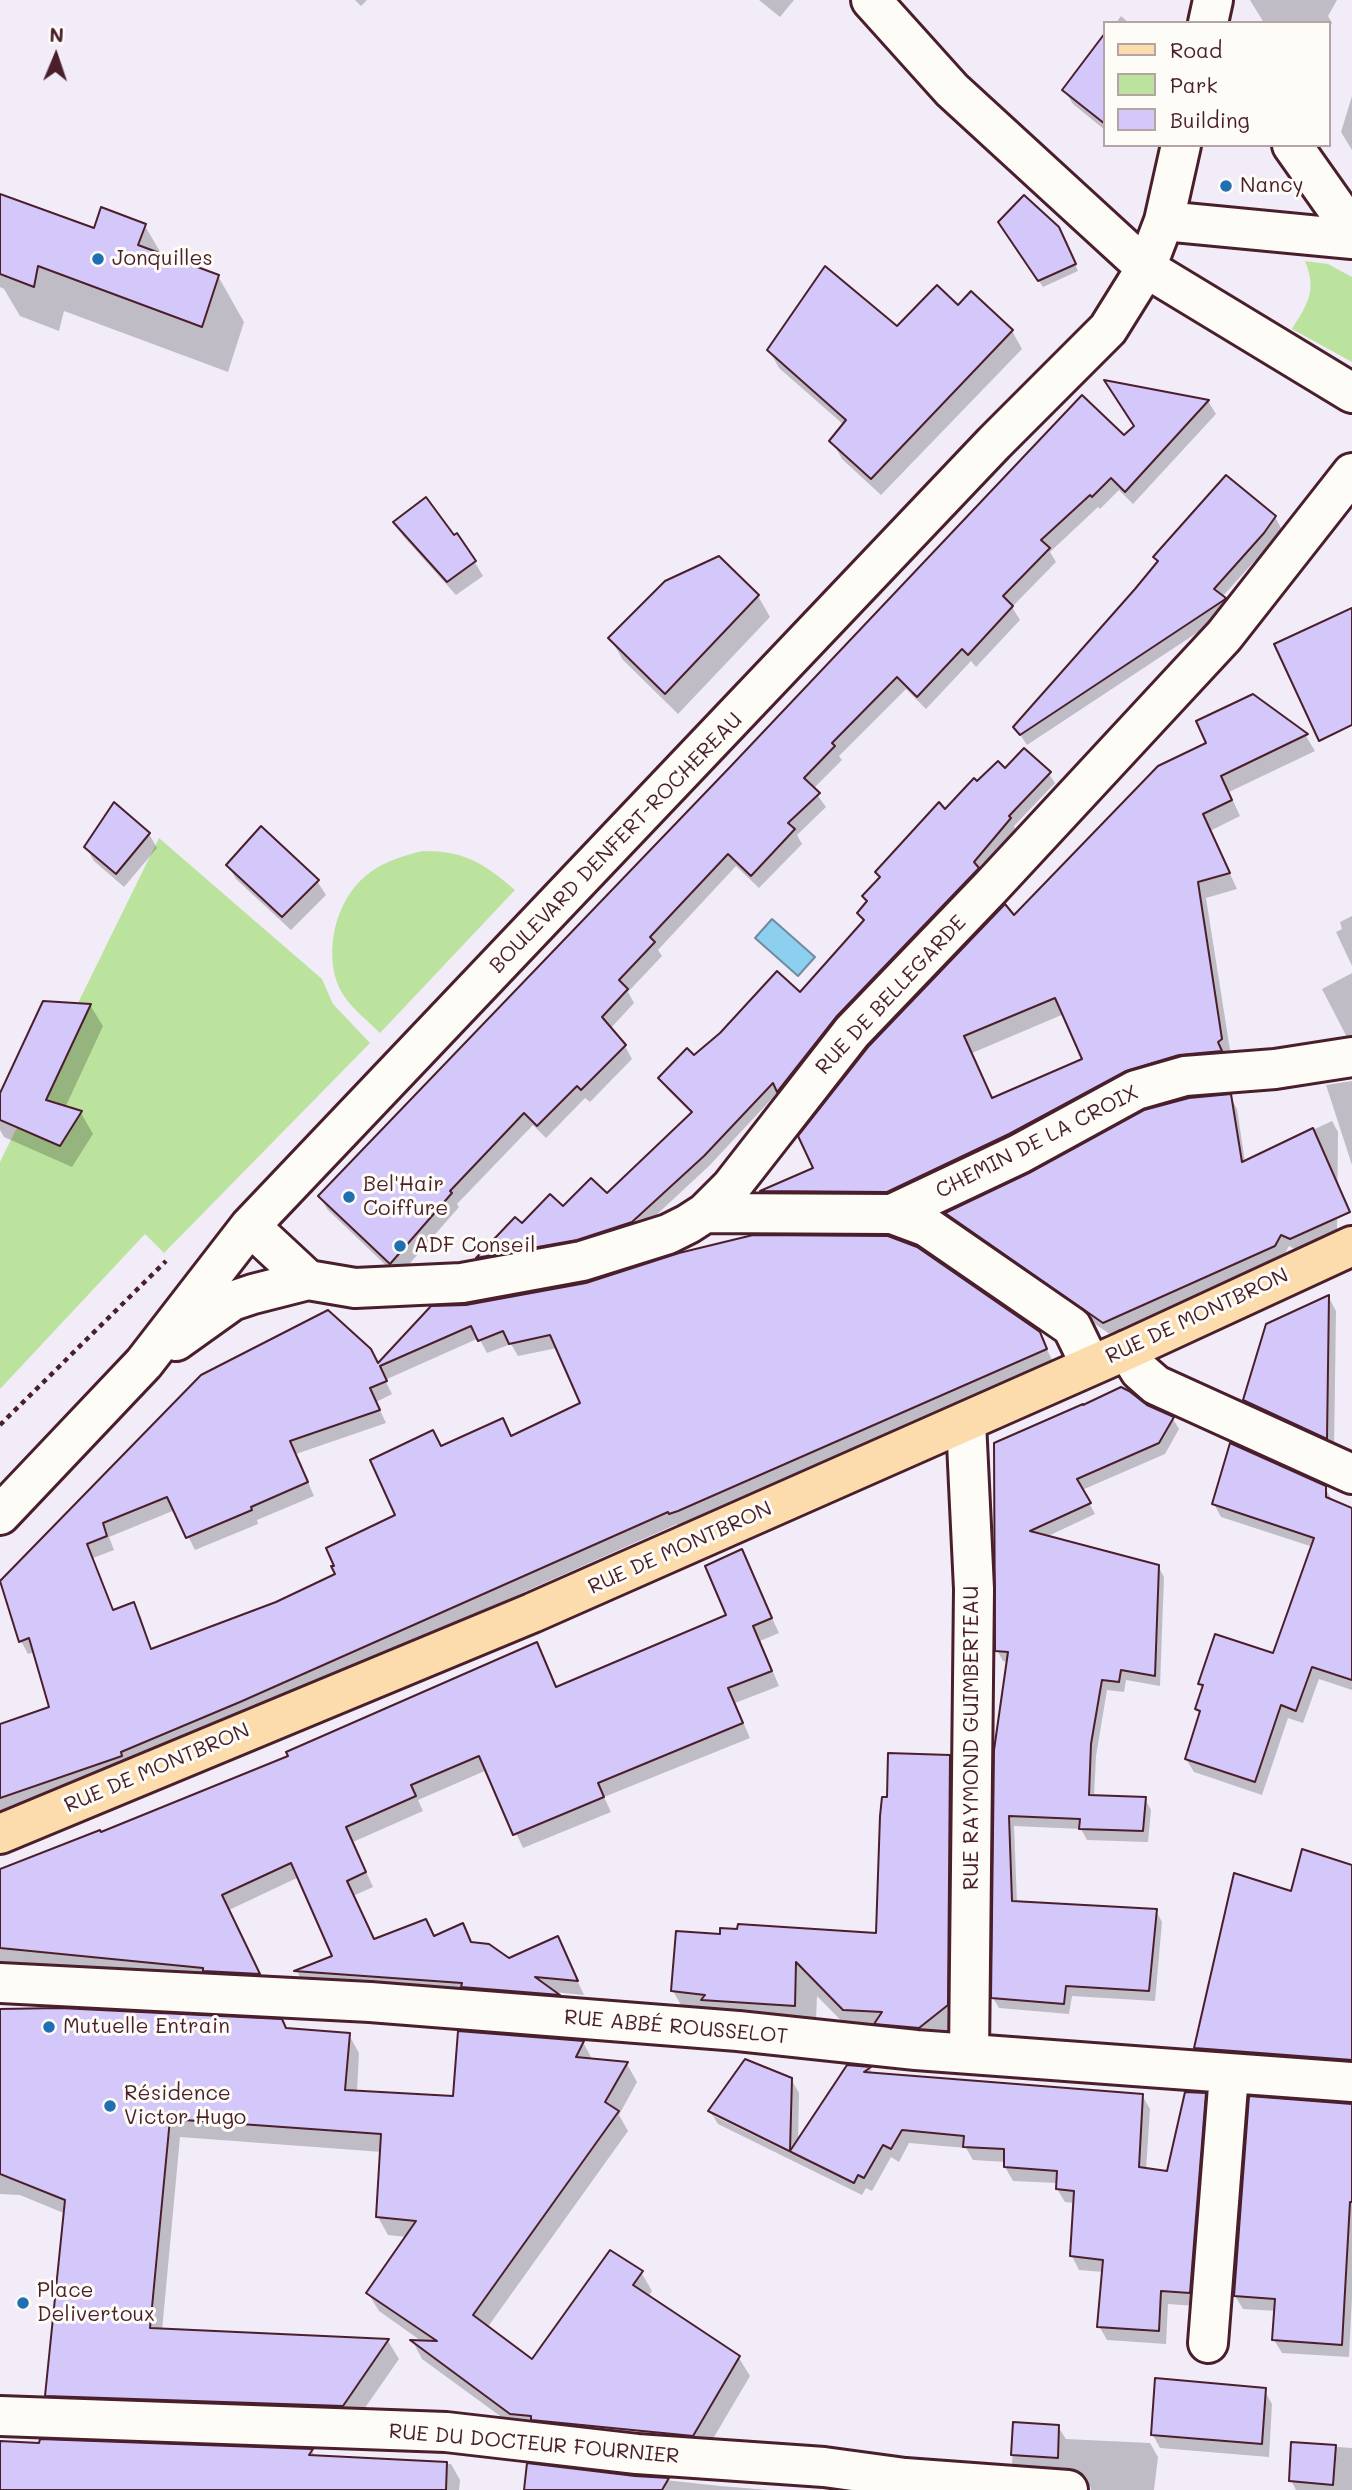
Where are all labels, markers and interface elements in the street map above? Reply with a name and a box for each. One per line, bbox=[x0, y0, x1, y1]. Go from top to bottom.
north arrow bbox=[21, 21, 91, 91]
legend bbox=[1104, 21, 1331, 147]
text: N bbox=[49, 22, 64, 47]
text: Road bbox=[1170, 36, 1222, 63]
text: Park bbox=[1170, 71, 1218, 98]
text: Building bbox=[1170, 106, 1250, 133]
place label: Nancy bbox=[1240, 173, 1304, 199]
marker: Nancy bbox=[1218, 178, 1234, 194]
place label: Jonquilles bbox=[112, 246, 213, 272]
marker: Jonquilles bbox=[90, 251, 106, 267]
street label: BOULEVARD DENFERT-ROCHEREAU bbox=[485, 708, 747, 978]
street label: RUE DE BELLEGARDE bbox=[811, 910, 971, 1080]
street label: CHEMIN DE LA CROIX bbox=[932, 1080, 1142, 1204]
place label: Bel'Hair Coiffure bbox=[363, 1172, 448, 1222]
marker: Bel'Hair Coiffure bbox=[341, 1189, 357, 1205]
place label: ADF Conseil bbox=[414, 1233, 535, 1259]
marker: ADF Conseil bbox=[392, 1238, 408, 1254]
street label: RUE DE MONTBRON bbox=[1102, 1263, 1292, 1369]
street label: RUE DE MONTBRON bbox=[584, 1496, 776, 1600]
street label: RUE RAYMOND GUIMBERTEAU bbox=[959, 1586, 985, 1890]
street label: RUE DE MONTBRON bbox=[61, 1718, 253, 1818]
street label: RUE ABBÉ ROUSSELOT bbox=[563, 2005, 789, 2049]
place label: Mutuelle Entrain bbox=[63, 2014, 230, 2040]
marker: Mutuelle Entrain bbox=[41, 2019, 57, 2035]
place label: Résidence Victor Hugo bbox=[124, 2081, 246, 2131]
marker: Résidence Victor Hugo bbox=[102, 2098, 118, 2114]
place label: Place Delivertoux bbox=[37, 2278, 155, 2328]
marker: Place Delivertoux bbox=[15, 2295, 31, 2311]
street label: RUE DU DOCTEUR FOURNIER bbox=[388, 2419, 680, 2469]

